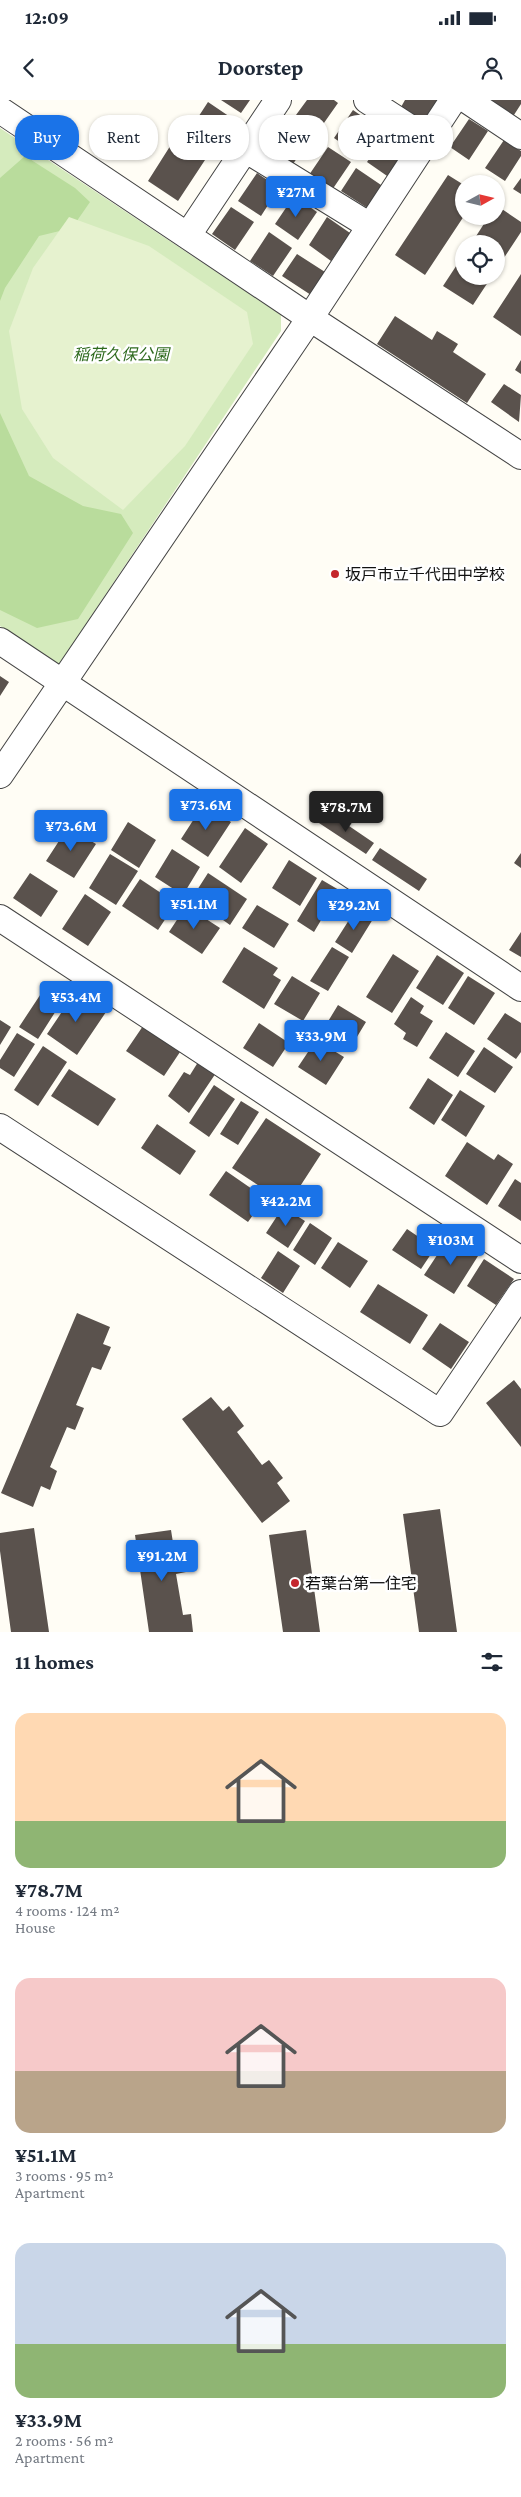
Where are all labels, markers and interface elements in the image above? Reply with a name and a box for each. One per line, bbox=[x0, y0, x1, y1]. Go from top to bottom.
text: 12:09 bbox=[25, 7, 69, 28]
icon: back bbox=[15, 54, 43, 82]
icon: person bbox=[478, 54, 506, 82]
text: Doorstep bbox=[218, 55, 303, 80]
chip: Buy bbox=[15, 115, 79, 160]
chip: Rent bbox=[89, 115, 158, 160]
chip: Filters bbox=[168, 115, 249, 160]
chip: New bbox=[259, 115, 328, 160]
chip: Apartment bbox=[338, 115, 453, 160]
north arrow bbox=[455, 175, 505, 225]
map controls bbox=[455, 175, 505, 285]
pin: ¥27M bbox=[266, 176, 326, 218]
text: ¥27M bbox=[277, 183, 315, 200]
button: locate bbox=[455, 235, 505, 285]
park label: 稲荷久保公園 bbox=[73, 346, 171, 363]
place label: 坂戸市立千代田中学校 bbox=[345, 566, 505, 583]
marker: 坂戸市立千代田中学校 bbox=[329, 568, 341, 580]
pin: ¥73.6M bbox=[165, 788, 247, 831]
pin: ¥78.7M bbox=[305, 790, 387, 833]
text: ¥73.6M bbox=[180, 796, 232, 813]
text: ¥78.7M bbox=[320, 798, 372, 815]
pin: ¥73.6M bbox=[30, 810, 112, 852]
text: ¥73.6M bbox=[45, 817, 97, 834]
pin: ¥51.1M bbox=[153, 888, 235, 930]
pin: ¥29.2M bbox=[313, 888, 395, 931]
text: ¥51.1M bbox=[171, 895, 217, 912]
text: ¥29.2M bbox=[328, 896, 380, 913]
pin: ¥53.4M bbox=[35, 980, 117, 1023]
text: ¥53.4M bbox=[51, 988, 101, 1005]
pin: ¥33.9M bbox=[280, 1020, 362, 1062]
text: ¥33.9M bbox=[295, 1027, 347, 1044]
pin: ¥42.2M bbox=[245, 1184, 327, 1227]
text: ¥42.2M bbox=[261, 1192, 311, 1209]
pin: ¥103M bbox=[416, 1224, 486, 1266]
text: ¥103M bbox=[428, 1231, 474, 1248]
pin: ¥91.2M bbox=[121, 1540, 203, 1582]
text: ¥91.2M bbox=[137, 1547, 187, 1564]
place label: 若葉台第一住宅 bbox=[305, 1575, 417, 1592]
marker: 若葉台第一住宅 bbox=[289, 1577, 301, 1589]
icon: filters bbox=[478, 1648, 506, 1676]
text: 11 homes bbox=[15, 1650, 94, 1674]
icon: home bbox=[216, 1746, 306, 1836]
text: ¥78.7M bbox=[15, 1878, 83, 1902]
text: 4 rooms · 124 m² bbox=[15, 1902, 120, 1919]
text: House bbox=[15, 1919, 55, 1936]
icon: home bbox=[216, 2011, 306, 2101]
text: ¥51.1M bbox=[15, 2143, 76, 2167]
text: 3 rooms · 95 m² bbox=[15, 2167, 113, 2184]
text: Apartment bbox=[15, 2184, 85, 2201]
icon: home bbox=[216, 2276, 306, 2366]
text: ¥33.9M bbox=[15, 2408, 82, 2432]
text: 2 rooms · 56 m² bbox=[15, 2432, 114, 2449]
text: Apartment bbox=[15, 2449, 85, 2466]

